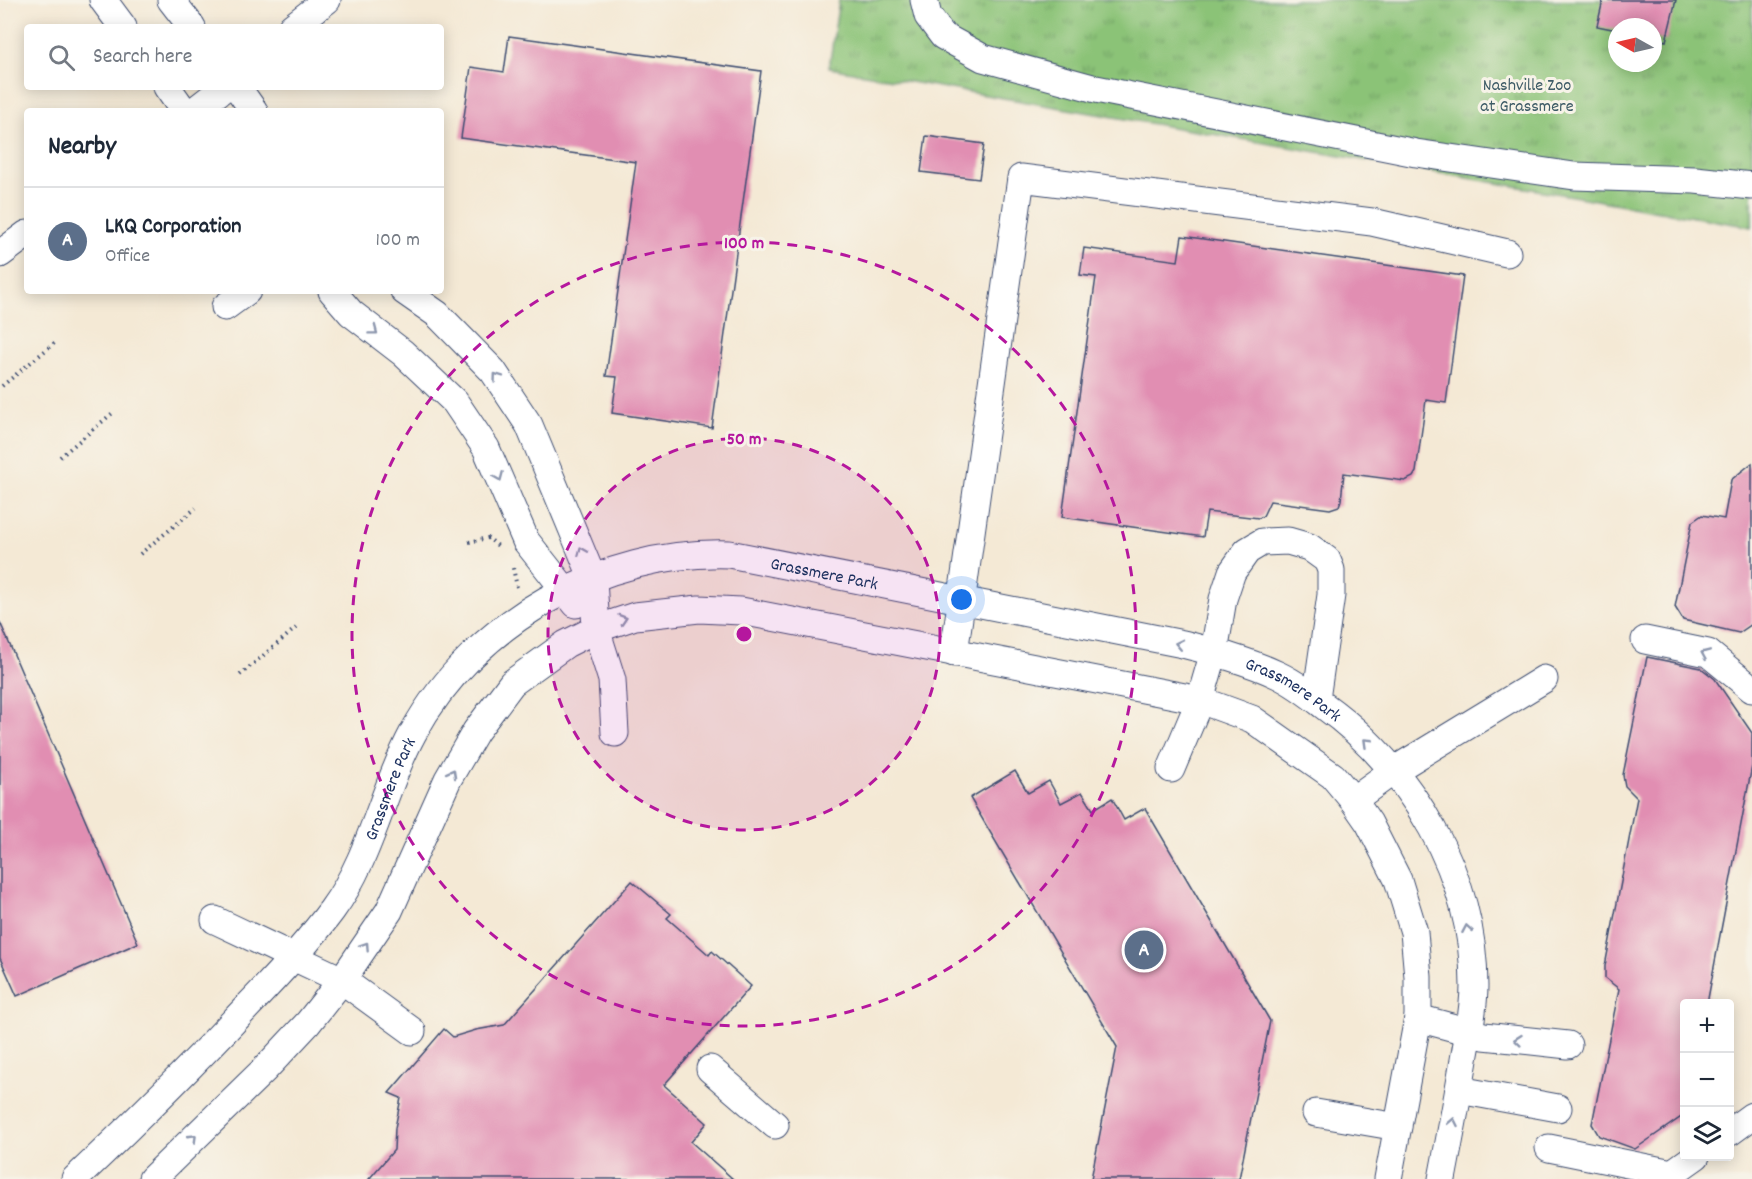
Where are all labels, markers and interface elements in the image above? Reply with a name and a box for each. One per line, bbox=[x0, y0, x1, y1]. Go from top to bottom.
north arrow bbox=[1608, 18, 1662, 72]
search box bbox=[24, 24, 444, 90]
icon: search bbox=[45, 41, 78, 74]
text: Search here bbox=[93, 42, 192, 73]
park label: Nashville Zoo at Grassmere bbox=[1480, 74, 1574, 120]
text: Nearby bbox=[48, 129, 116, 166]
text: LKQ Corporation bbox=[105, 212, 241, 243]
text: A bbox=[62, 227, 73, 255]
text: 100 m bbox=[376, 227, 420, 255]
text: 100 m bbox=[724, 232, 764, 257]
text: Office bbox=[105, 243, 150, 271]
one-way arrow bbox=[368, 324, 379, 335]
one-way arrow bbox=[493, 373, 504, 384]
text: 50 m bbox=[727, 428, 761, 453]
one-way arrow bbox=[492, 471, 504, 482]
one-way arrow bbox=[577, 547, 589, 558]
street label: Grassmere Park bbox=[768, 552, 880, 598]
your location bbox=[947, 585, 976, 614]
one-way arrow bbox=[617, 614, 628, 627]
centre of rings bbox=[734, 624, 754, 644]
one-way arrow bbox=[1174, 638, 1184, 651]
one-way arrow bbox=[1701, 649, 1712, 661]
street label: Grassmere Park bbox=[1241, 653, 1346, 729]
street label: Grassmere Park bbox=[360, 734, 424, 845]
one-way arrow bbox=[1364, 738, 1375, 749]
one-way arrow bbox=[445, 768, 456, 779]
one-way arrow bbox=[1462, 924, 1474, 933]
pin: A bbox=[1124, 928, 1164, 972]
one-way arrow bbox=[358, 942, 369, 953]
map controls bbox=[1680, 999, 1734, 1161]
button: + bbox=[1680, 999, 1734, 1053]
one-way arrow bbox=[1513, 1034, 1523, 1047]
button: − bbox=[1680, 1053, 1734, 1107]
button: layers bbox=[1680, 1107, 1734, 1161]
one-way arrow bbox=[1446, 1117, 1459, 1127]
one-way arrow bbox=[186, 1135, 197, 1146]

